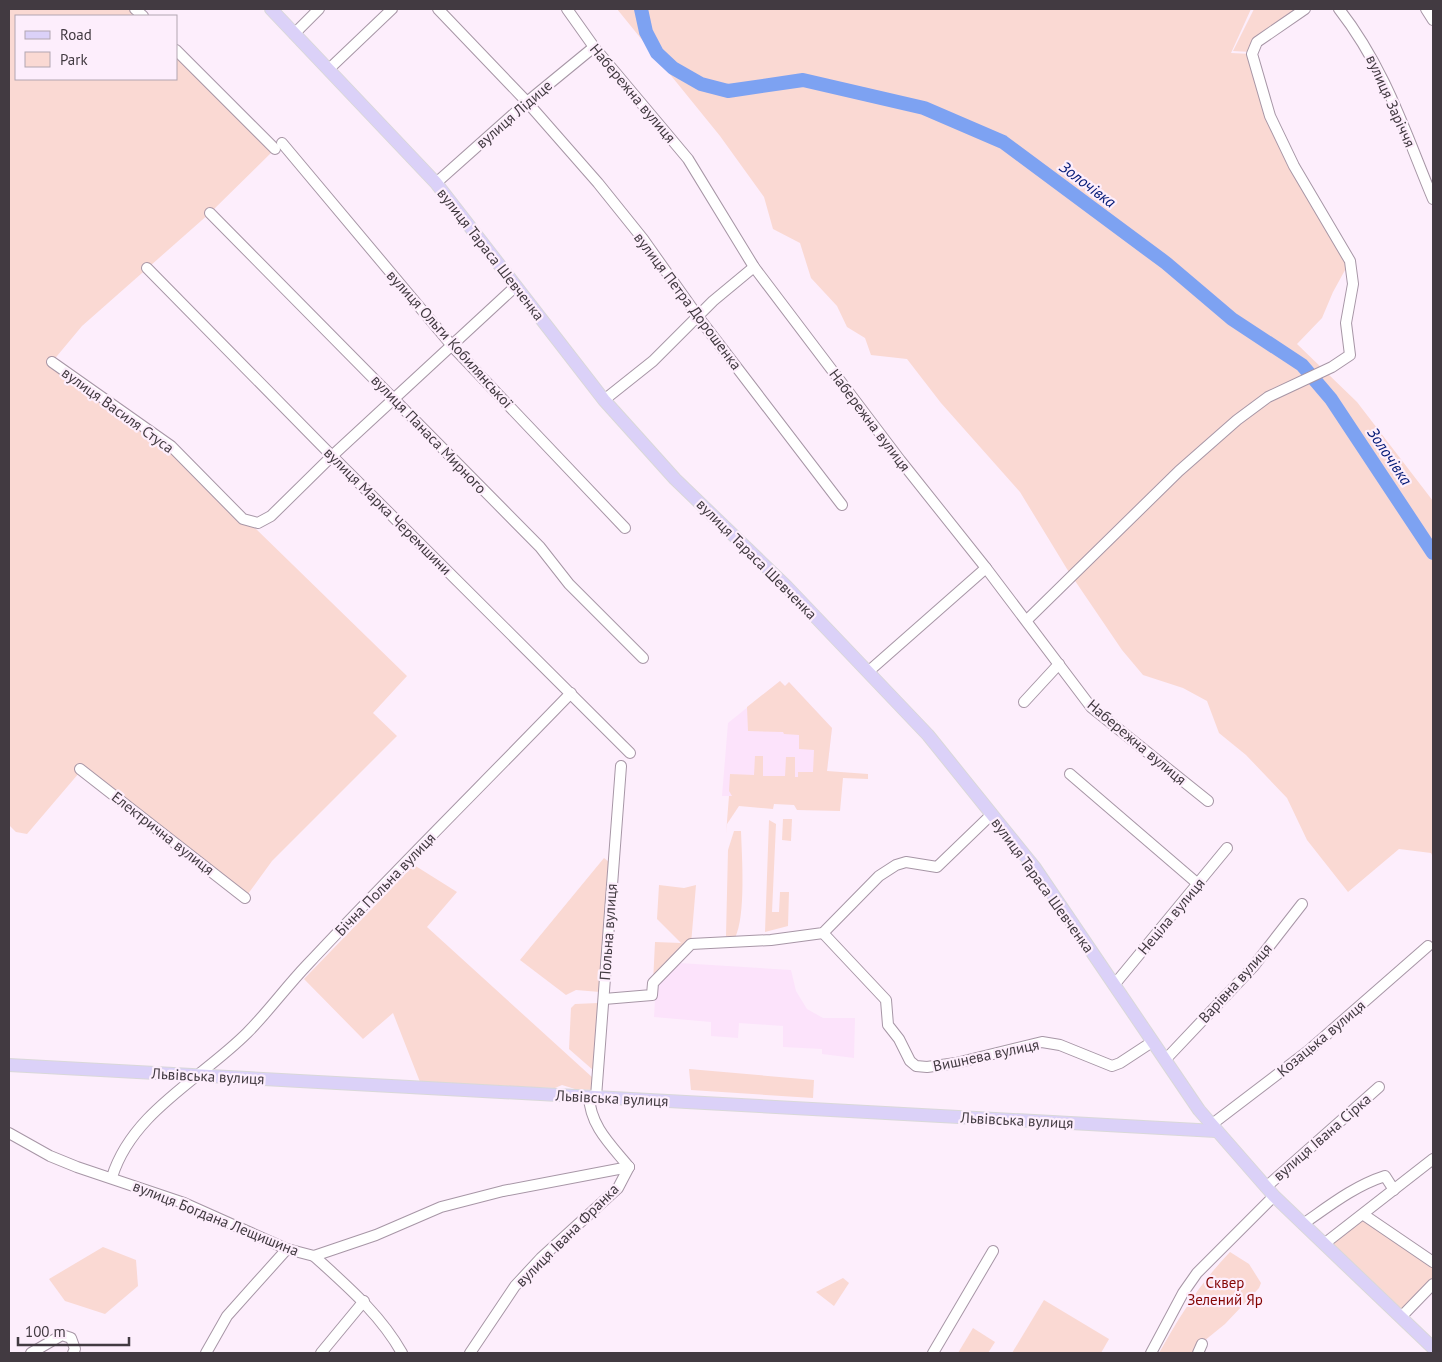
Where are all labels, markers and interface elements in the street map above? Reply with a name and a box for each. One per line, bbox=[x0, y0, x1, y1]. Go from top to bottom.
legend bbox=[15, 15, 178, 80]
text: Road bbox=[60, 25, 92, 44]
street label: Набережна вулиця bbox=[586, 40, 680, 146]
text: Park bbox=[60, 50, 88, 69]
street label: вулиця Заріччя bbox=[1362, 52, 1420, 150]
street label: вулиця Лідице bbox=[472, 76, 556, 152]
water label: Золочівка bbox=[1056, 156, 1120, 212]
street label: вулиця Тараса Шевченка bbox=[433, 184, 549, 324]
street label: вулиця Петра Дорошенка bbox=[630, 228, 746, 374]
street label: вулиця Ольги Кобилянської bbox=[383, 266, 517, 412]
street label: вулиця Василя Стуса bbox=[58, 363, 178, 457]
street label: Набережна вулиця bbox=[825, 365, 915, 475]
street label: вулиця Панаса Мирного bbox=[367, 371, 491, 497]
water label: Золочівка bbox=[1363, 423, 1417, 489]
street label: вулиця Марка Черемшини bbox=[320, 443, 456, 579]
street label: вулиця Тараса Шевченка bbox=[693, 495, 821, 623]
street label: Набережна вулиця bbox=[1084, 695, 1190, 789]
street label: Електрична вулиця bbox=[108, 787, 218, 879]
street label: вулиця Тараса Шевченка bbox=[987, 814, 1099, 956]
street label: Бічна Польна вулиця bbox=[331, 828, 439, 940]
street label: Неціла вулиця bbox=[1133, 874, 1209, 958]
street label: Польна вулиця bbox=[595, 883, 621, 981]
street label: Варівна вулиця bbox=[1194, 939, 1276, 1027]
street label: Козацька вулиця bbox=[1273, 996, 1369, 1080]
street label: Вишнева вулиця bbox=[931, 1034, 1041, 1076]
street label: Львівська вулиця bbox=[150, 1064, 265, 1088]
street label: Львівська вулиця bbox=[554, 1086, 669, 1110]
street label: вулиця Івана Сірка bbox=[1269, 1089, 1375, 1185]
street label: Львівська вулиця bbox=[959, 1108, 1074, 1132]
street label: вулиця Богдана Лещишина bbox=[130, 1176, 302, 1260]
street label: вулиця Івана Франка bbox=[511, 1179, 623, 1291]
park label: Сквер Зелений Яр bbox=[1187, 1273, 1263, 1309]
scale bar bbox=[18, 1314, 129, 1346]
text: 100 m bbox=[25, 1322, 66, 1341]

